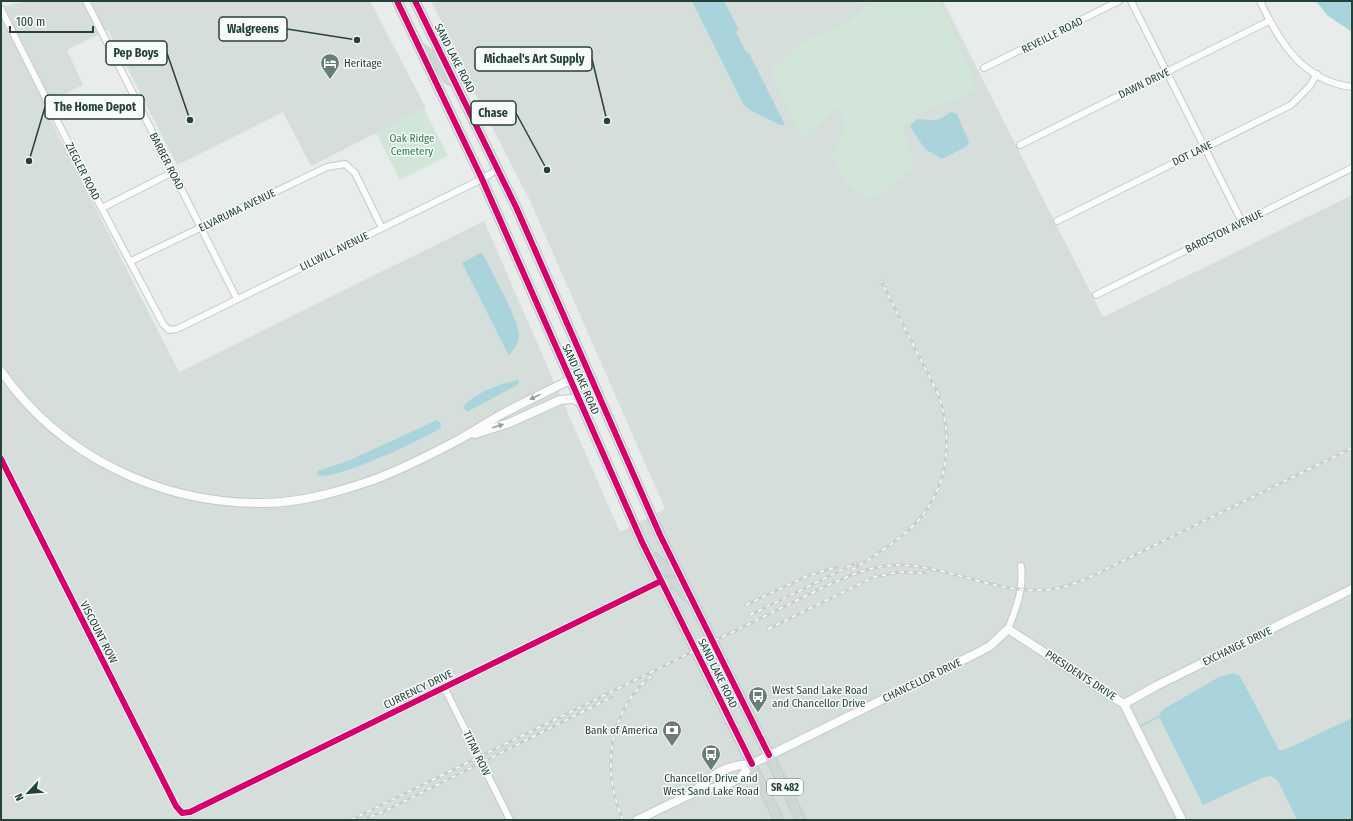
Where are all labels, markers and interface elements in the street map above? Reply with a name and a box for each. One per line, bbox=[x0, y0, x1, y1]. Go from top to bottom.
scale bar bbox=[10, 8, 93, 34]
street label: REVEILLE ROAD bbox=[1019, 14, 1085, 56]
text: 100 m bbox=[16, 15, 45, 29]
callout: Walgreens bbox=[219, 17, 287, 41]
street label: SAND LAKE ROAD bbox=[432, 21, 478, 95]
text: Walgreens bbox=[227, 22, 280, 36]
callout: Pep Boys bbox=[106, 41, 167, 65]
text: Pep Boys bbox=[113, 46, 159, 60]
callout: Michael's Art Supply bbox=[475, 47, 592, 71]
hotel icon: Heritage bbox=[319, 52, 341, 80]
text: Michael's Art Supply bbox=[484, 52, 585, 66]
place label: Heritage bbox=[344, 57, 382, 70]
street label: DAWN DRIVE bbox=[1116, 65, 1172, 101]
callout: The Home Depot bbox=[45, 95, 144, 119]
text: The Home Depot bbox=[54, 100, 137, 114]
callout: Chase bbox=[471, 101, 516, 125]
text: Chase bbox=[478, 106, 508, 120]
street label: BARBER ROAD bbox=[147, 130, 187, 192]
park label: Oak Ridge Cemetery bbox=[390, 132, 435, 158]
street label: DOT LANE bbox=[1170, 138, 1214, 169]
street label: ZIEGLER ROAD bbox=[62, 140, 103, 202]
street label: ELVARUMA AVENUE bbox=[197, 186, 278, 235]
street label: BARDSTON AVENUE bbox=[1183, 207, 1265, 256]
street label: LILLWILL AVENUE bbox=[298, 229, 371, 274]
street label: SAND LAKE ROAD bbox=[559, 342, 602, 417]
one-way arrow bbox=[530, 394, 541, 400]
one-way arrow bbox=[492, 423, 504, 429]
street label: VISCOUNT ROW bbox=[77, 599, 120, 666]
street label: EXCHANGE DRIVE bbox=[1201, 624, 1274, 669]
street label: SAND LAKE ROAD bbox=[695, 636, 740, 710]
street label: PRESIDENTS DRIVE bbox=[1043, 648, 1119, 703]
street label: CHANCELLOR DRIVE bbox=[881, 656, 964, 705]
street label: CURRENCY DRIVE bbox=[382, 667, 455, 712]
place label: West Sand Lake Road and Chancellor Drive bbox=[772, 684, 868, 710]
bus stop icon: West Sand Lake Road and Chancellor Drive bbox=[747, 685, 769, 713]
bank icon: Bank of America bbox=[661, 719, 683, 747]
place label: Bank of America bbox=[585, 724, 658, 737]
street label: TITAN ROW bbox=[460, 729, 493, 778]
bus stop icon: Chancellor Drive and West Sand Lake Road bbox=[700, 743, 722, 771]
place label: Chancellor Drive and West Sand Lake Road bbox=[663, 772, 759, 798]
north arrow bbox=[8, 773, 48, 813]
road number: SR 482 bbox=[767, 779, 803, 795]
text: N bbox=[12, 791, 27, 803]

